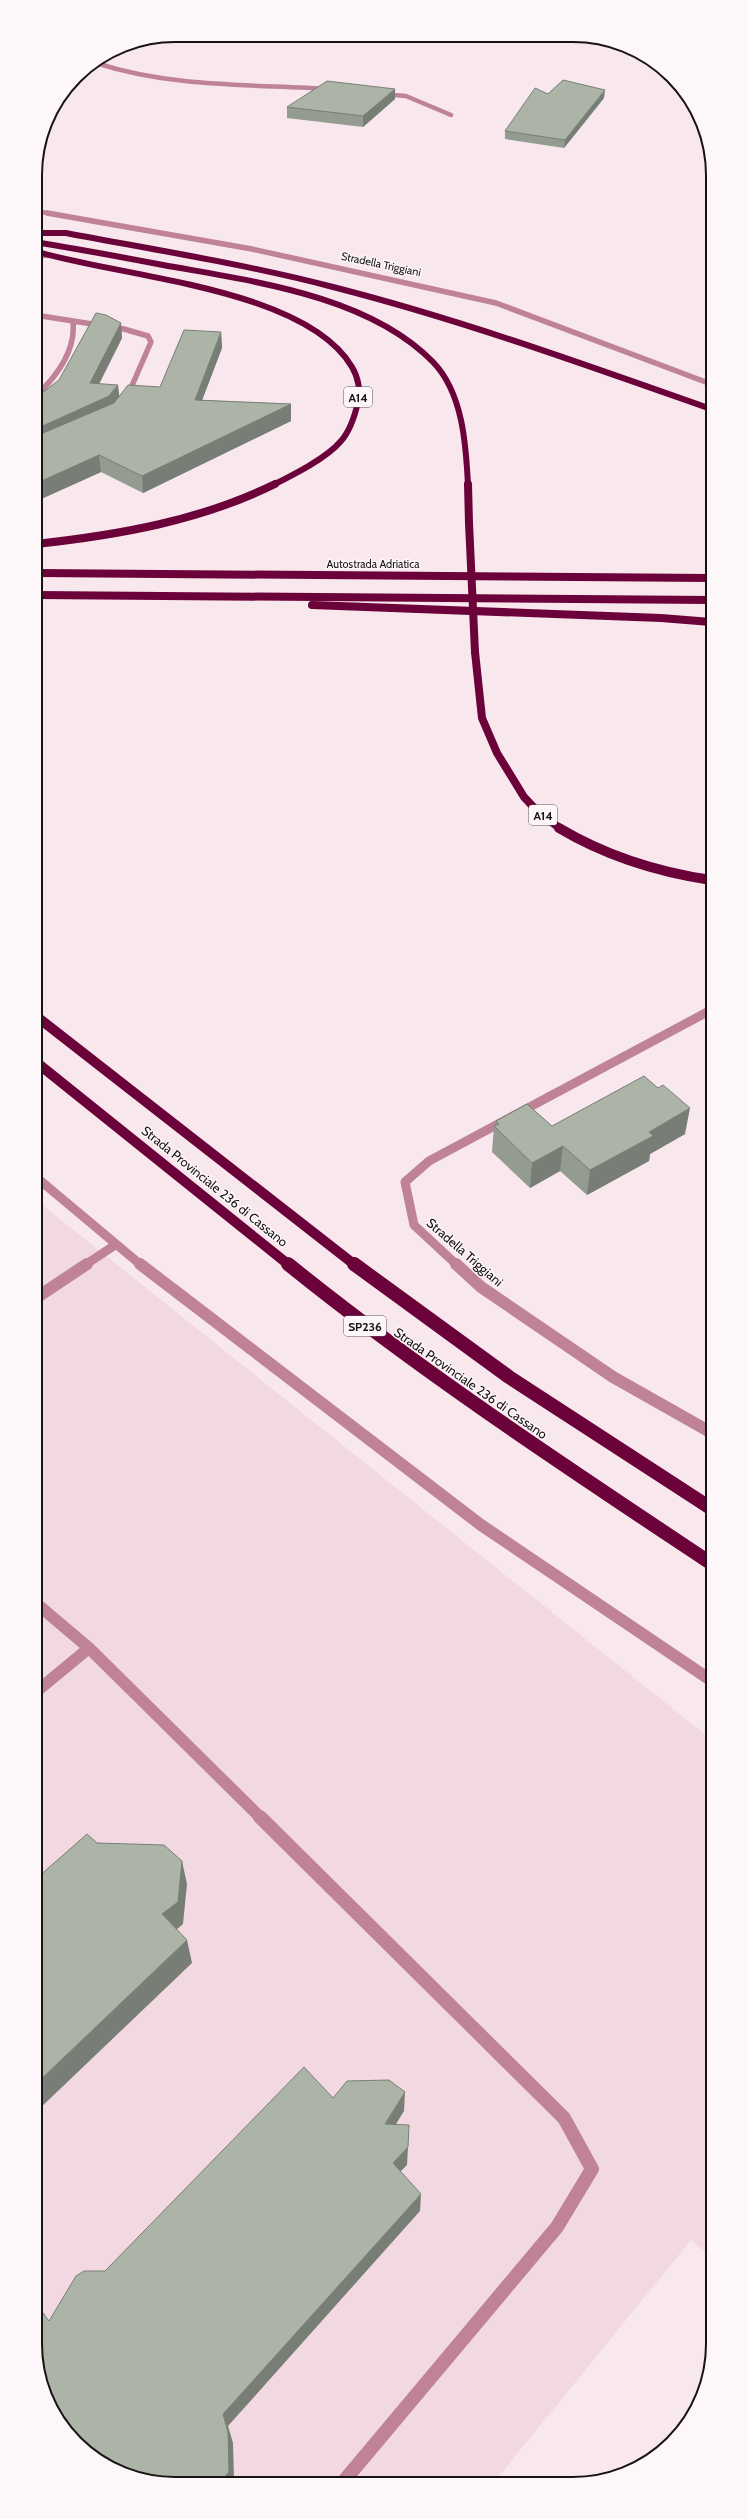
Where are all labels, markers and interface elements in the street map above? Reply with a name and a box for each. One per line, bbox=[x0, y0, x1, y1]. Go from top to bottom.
street label: Stradella Triggiani bbox=[340, 249, 422, 279]
road number: A14 bbox=[344, 387, 372, 407]
street label: Autostrada Adriatica bbox=[327, 557, 420, 571]
road number: A14 bbox=[529, 805, 557, 825]
street label: Strada Provinciale 236 di Cassano bbox=[139, 1122, 291, 1250]
street label: Stradella Triggiani bbox=[423, 1214, 507, 1290]
road number: SP236 bbox=[344, 1316, 386, 1336]
street label: Strada Provinciale 236 di Cassano bbox=[391, 1324, 551, 1442]

